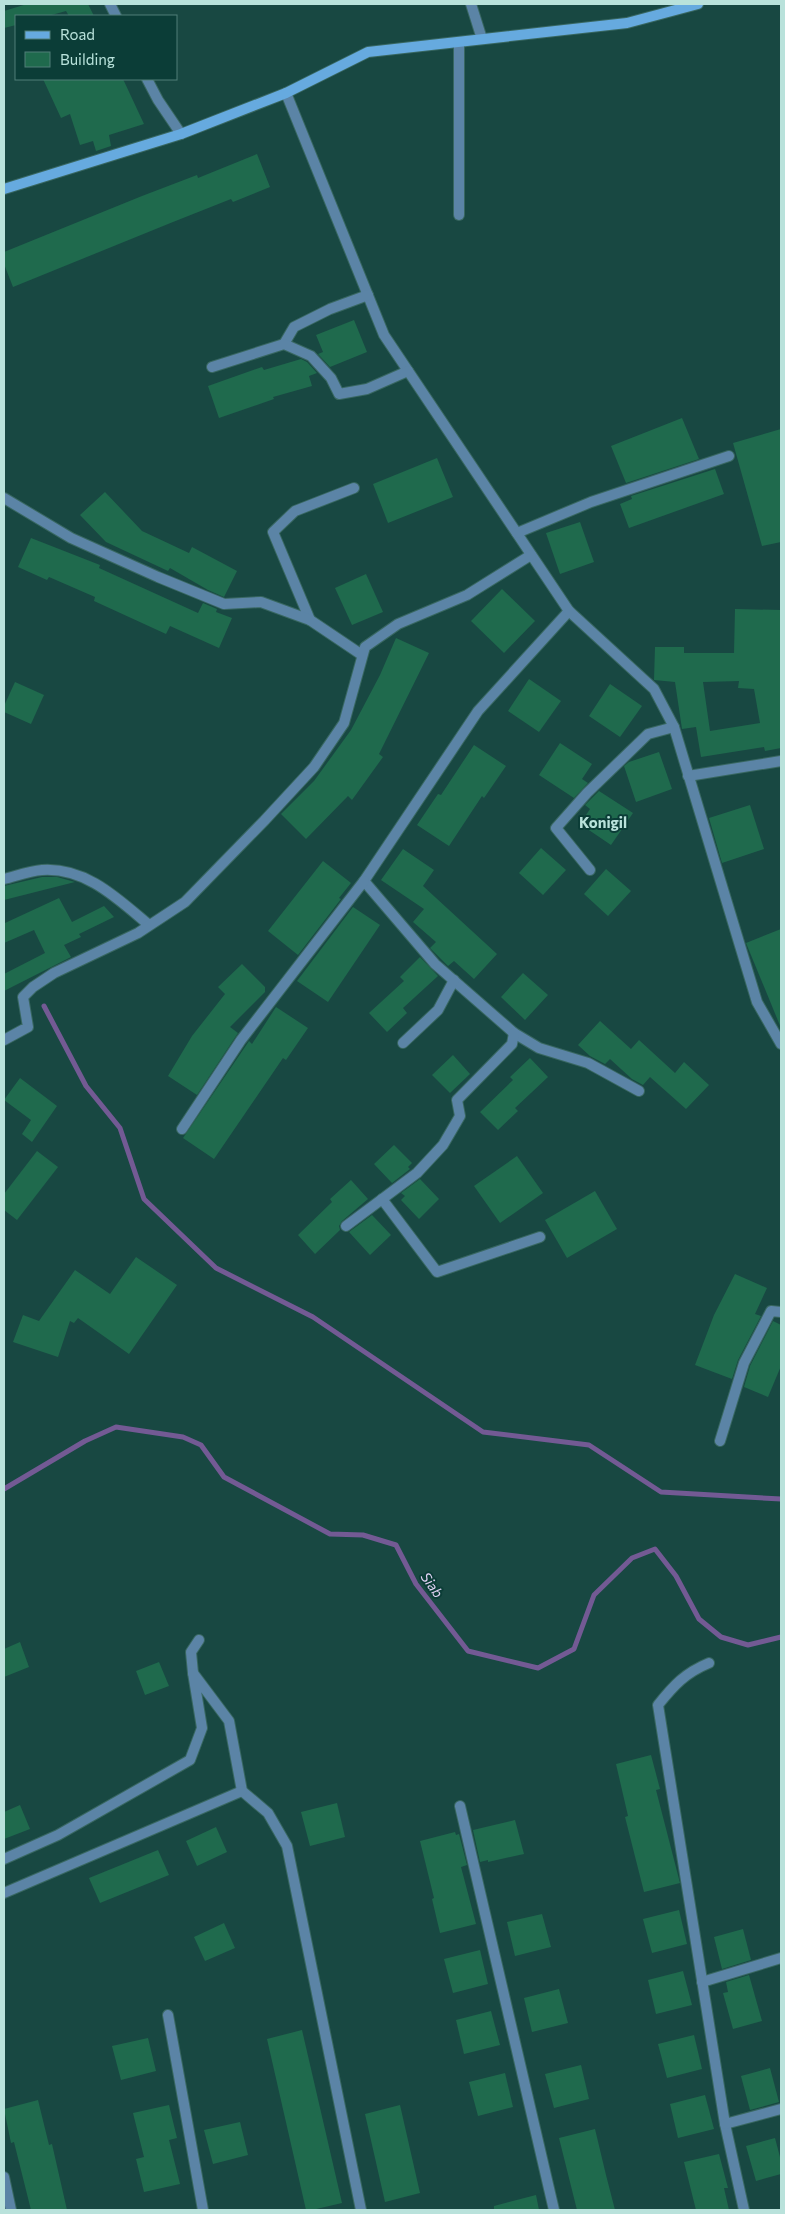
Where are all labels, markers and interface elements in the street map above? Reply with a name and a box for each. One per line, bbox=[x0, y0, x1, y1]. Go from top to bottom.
legend bbox=[15, 15, 178, 80]
text: Road bbox=[60, 25, 95, 43]
text: Building bbox=[60, 50, 115, 68]
district label: Konigil bbox=[579, 813, 627, 831]
water label: Siab bbox=[418, 1569, 447, 1601]

